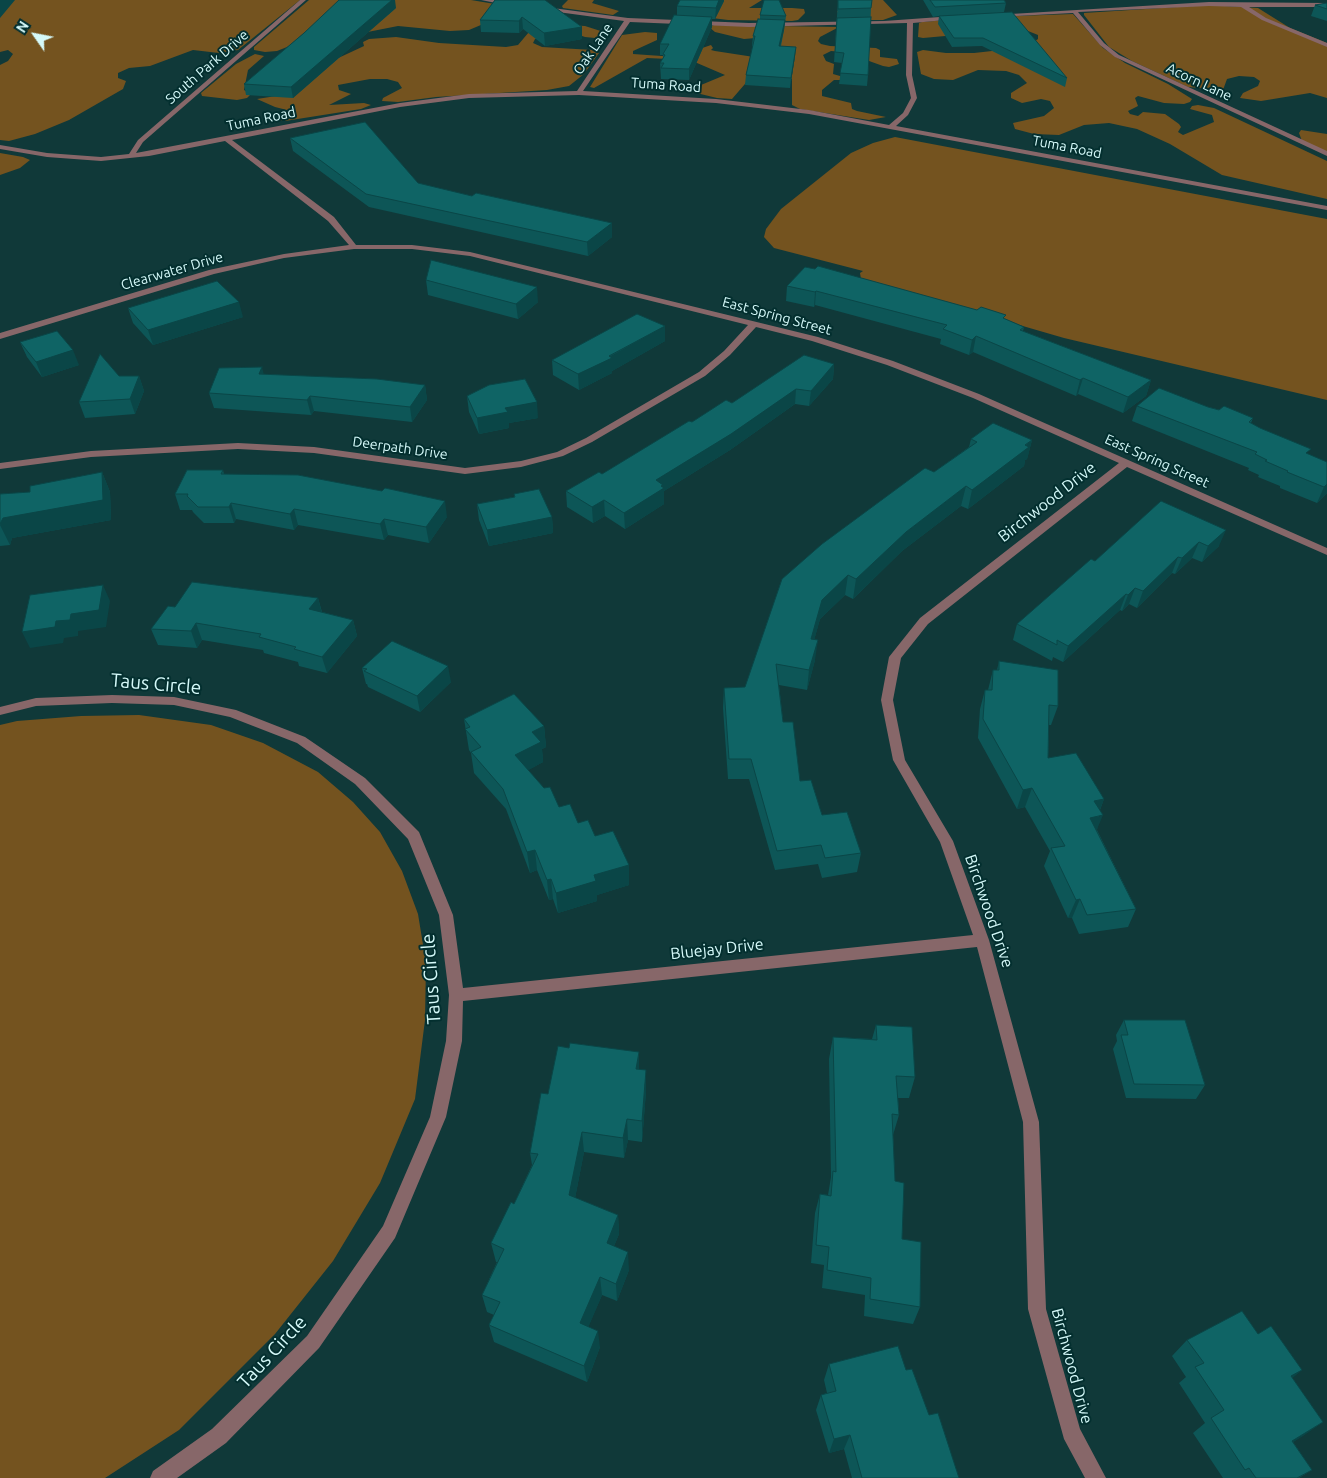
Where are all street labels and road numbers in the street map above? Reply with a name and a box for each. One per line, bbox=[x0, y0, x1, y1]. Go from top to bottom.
street label: Oak Lane bbox=[570, 20, 616, 78]
street label: South Park Drive bbox=[162, 26, 252, 108]
street label: Acorn Lane bbox=[1164, 60, 1234, 104]
street label: Tuma Road bbox=[630, 74, 702, 96]
street label: Tuma Road bbox=[225, 103, 297, 135]
street label: Tuma Road bbox=[1031, 132, 1103, 162]
street label: Clearwater Drive bbox=[119, 248, 225, 294]
street label: East Spring Street bbox=[721, 293, 833, 339]
street label: East Spring Street bbox=[1102, 430, 1212, 492]
street label: Deerpath Drive bbox=[351, 433, 449, 463]
street label: Birchwood Drive bbox=[994, 458, 1100, 546]
street label: Taus Circle bbox=[110, 669, 202, 699]
street label: Birchwood Drive bbox=[961, 852, 1017, 970]
street label: Taus Circle bbox=[416, 933, 446, 1025]
street label: Bluejay Drive bbox=[669, 935, 765, 963]
street label: Birchwood Drive bbox=[1047, 1306, 1097, 1426]
street label: Taus Circle bbox=[233, 1311, 311, 1393]

